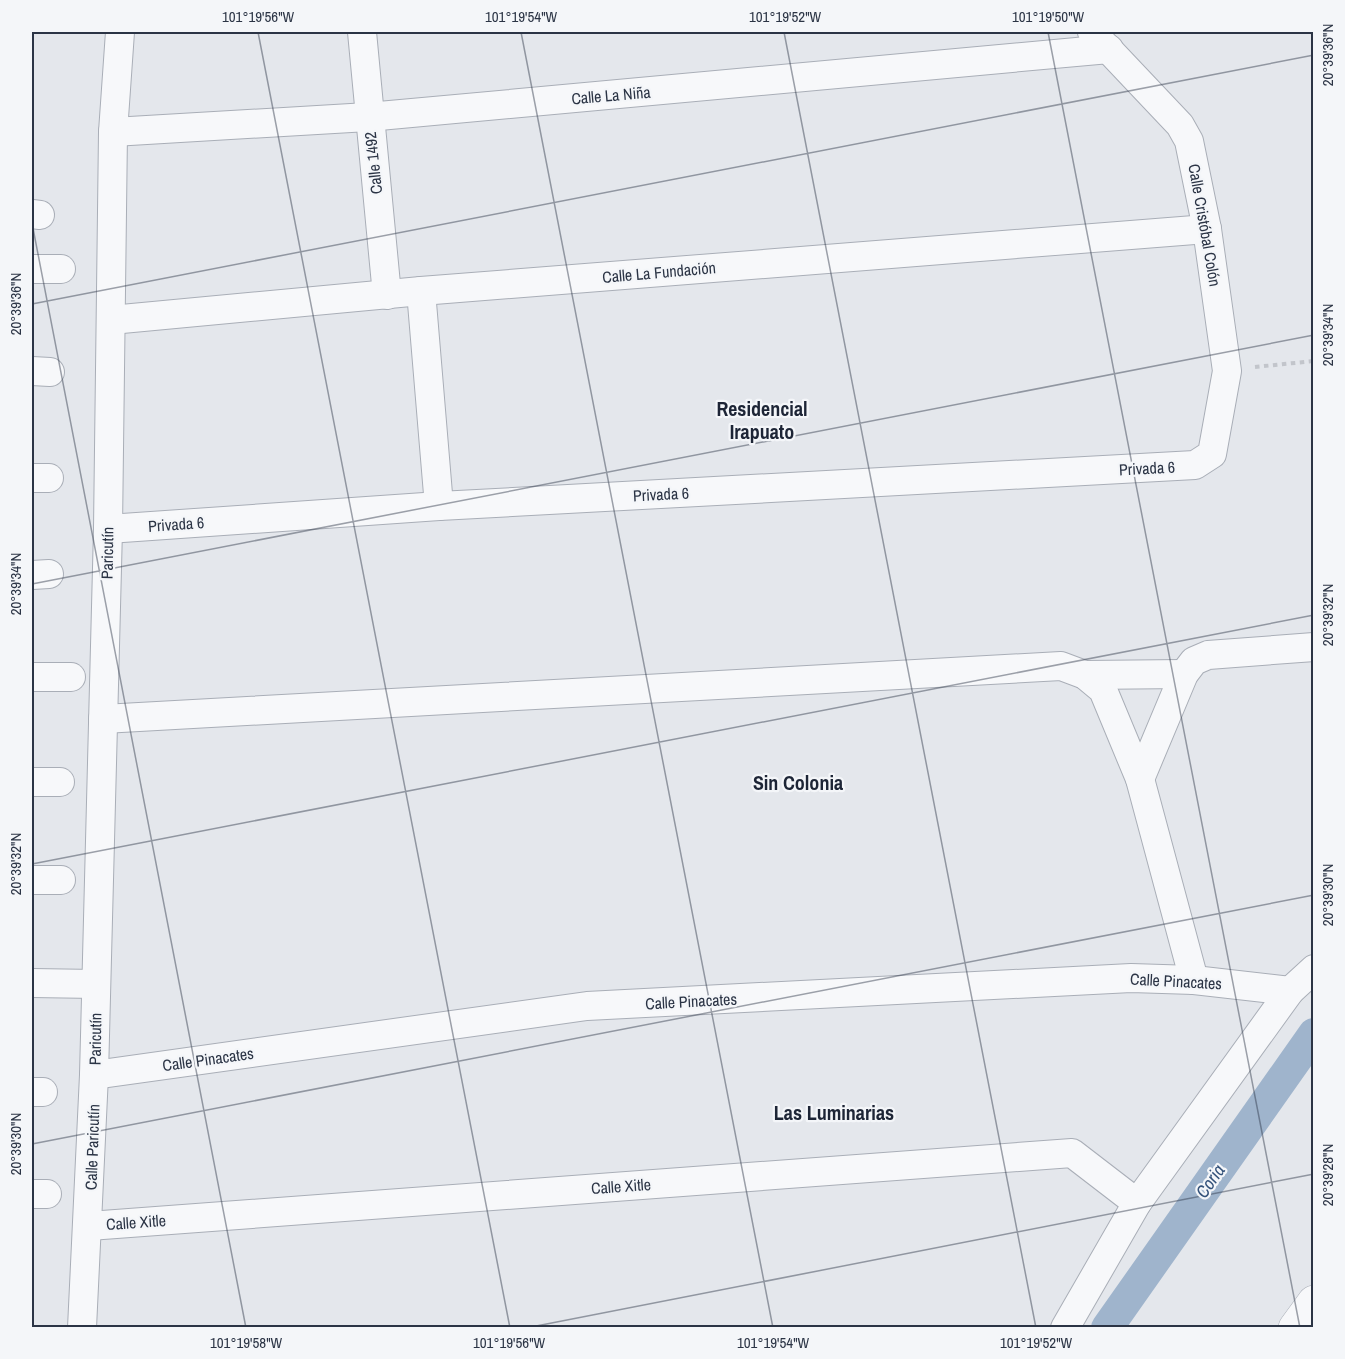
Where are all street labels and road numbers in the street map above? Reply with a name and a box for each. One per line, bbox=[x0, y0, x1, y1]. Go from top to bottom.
street label: Calle La Niña bbox=[570, 81, 652, 109]
street label: Calle 1492 bbox=[359, 131, 387, 195]
street label: Calle Cristóbal Colón bbox=[1183, 162, 1227, 288]
street label: Calle La Fundación bbox=[601, 256, 717, 288]
street label: Privada 6 bbox=[1118, 456, 1176, 480]
street label: Privada 6 bbox=[632, 482, 690, 506]
street label: Privada 6 bbox=[147, 511, 205, 537]
street label: Paricutín bbox=[96, 527, 118, 579]
street label: Calle Pinacates bbox=[1130, 968, 1222, 994]
street label: Calle Pinacates bbox=[645, 988, 737, 1014]
street label: Paricutín bbox=[84, 1013, 106, 1065]
street label: Calle Pinacates bbox=[161, 1042, 255, 1076]
street label: Calle Paricutín bbox=[80, 1104, 104, 1190]
street label: Calle Xitle bbox=[590, 1173, 652, 1199]
street label: Calle Xitle bbox=[105, 1209, 167, 1235]

